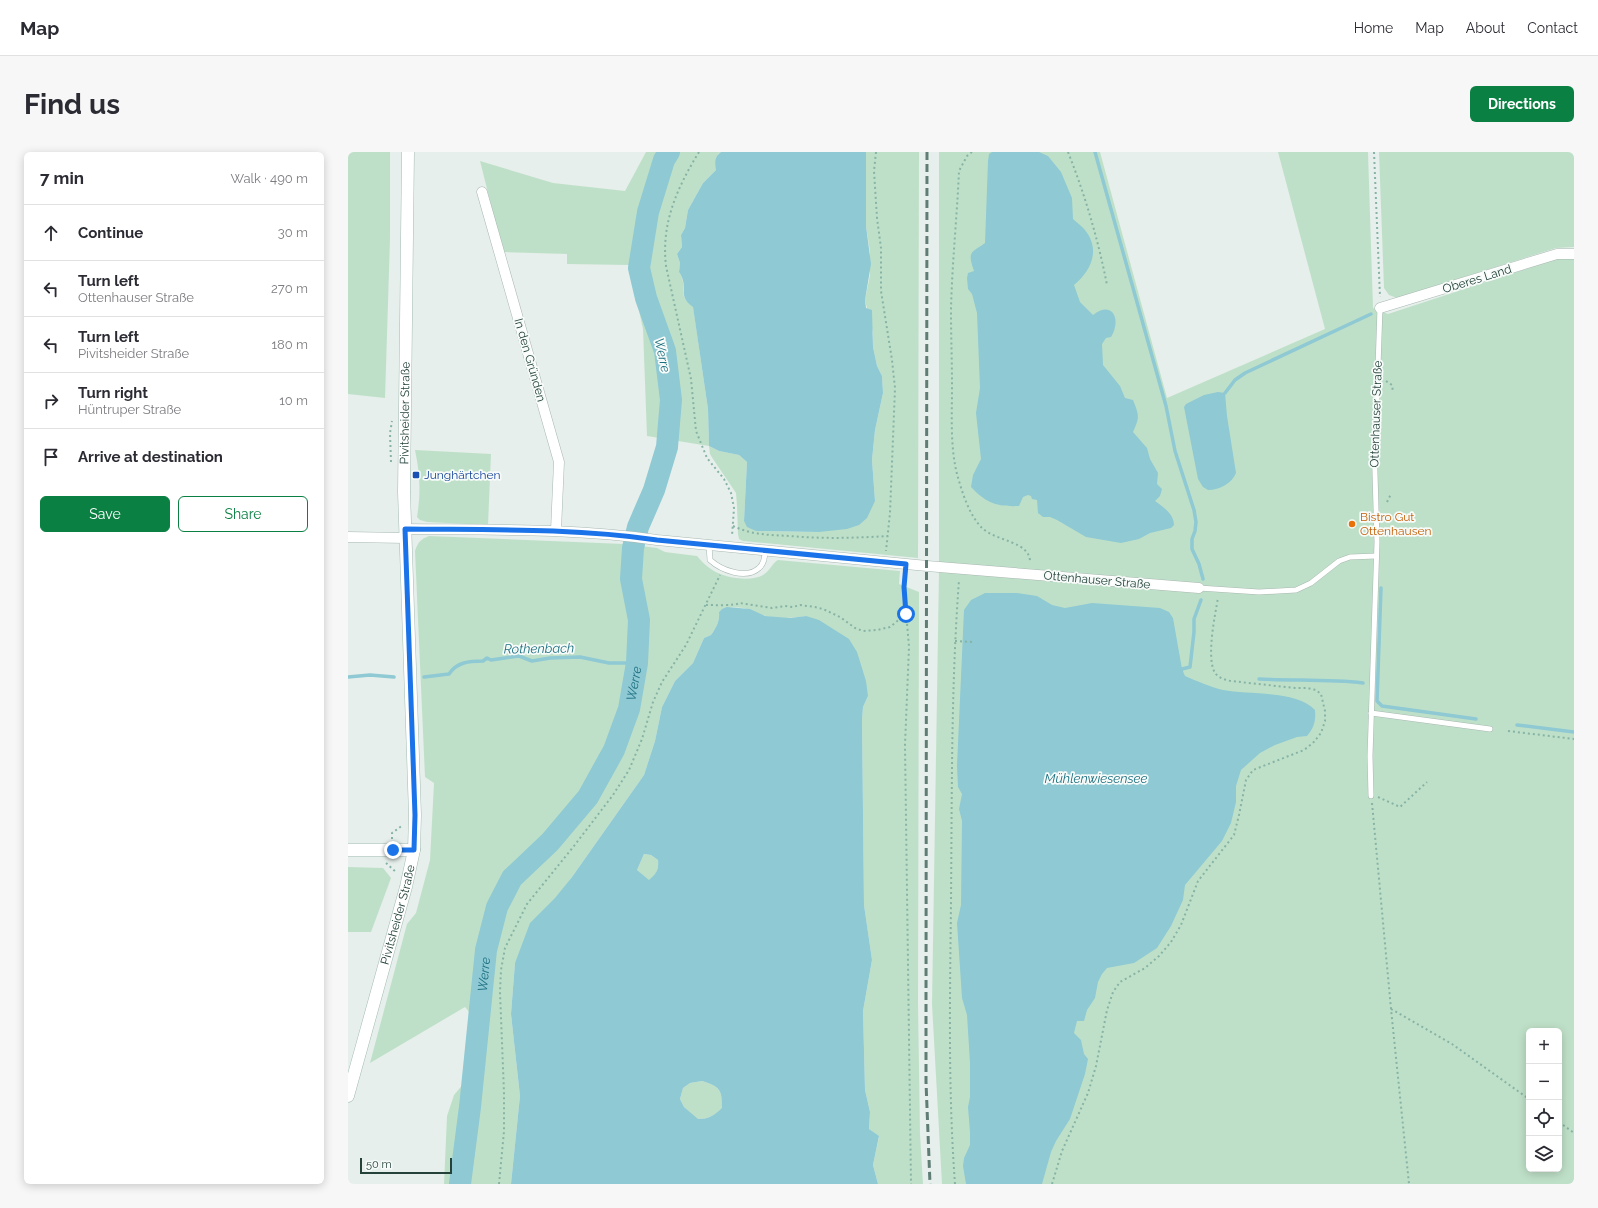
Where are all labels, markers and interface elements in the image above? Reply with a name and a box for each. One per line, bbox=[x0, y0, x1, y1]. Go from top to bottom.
text: Map bbox=[20, 17, 59, 39]
text: Home bbox=[1354, 20, 1393, 36]
text: Map bbox=[1415, 20, 1444, 36]
text: About bbox=[1466, 20, 1505, 36]
text: Contact bbox=[1527, 20, 1578, 36]
button: Directions bbox=[1470, 86, 1574, 122]
text: Find us bbox=[24, 88, 120, 121]
text: 7 min bbox=[40, 168, 84, 188]
text: Walk · 490 m bbox=[231, 171, 308, 186]
icon: ahead bbox=[40, 222, 62, 244]
text: Continue bbox=[78, 224, 143, 242]
text: 30 m bbox=[278, 225, 308, 240]
street label: Oberes Land bbox=[1441, 262, 1513, 296]
text: Turn left bbox=[78, 272, 139, 290]
icon: left bbox=[40, 278, 62, 300]
text: 270 m bbox=[271, 281, 308, 296]
text: Ottenhauser Straße bbox=[78, 290, 194, 305]
street label: In den Gründen bbox=[511, 317, 549, 403]
text: Turn left bbox=[78, 328, 139, 346]
icon: left bbox=[40, 334, 62, 356]
text: 180 m bbox=[272, 337, 308, 352]
water label: Werre bbox=[652, 337, 673, 374]
text: Pivitsheider Straße bbox=[78, 346, 189, 361]
street label: Ottenhauser Straße bbox=[1367, 360, 1385, 468]
street label: Pivitsheider Straße bbox=[397, 361, 413, 464]
text: Turn right bbox=[78, 384, 148, 402]
icon: right bbox=[40, 390, 62, 412]
text: 10 m bbox=[279, 393, 308, 408]
text: Hüntruper Straße bbox=[78, 402, 181, 417]
icon: arrive bbox=[40, 446, 62, 468]
text: Arrive at destination bbox=[78, 448, 223, 466]
place label: Junghärtchen bbox=[424, 468, 501, 482]
marker: Junghärtchen bbox=[411, 470, 421, 480]
button: Save bbox=[40, 496, 170, 532]
button: Share bbox=[178, 496, 308, 532]
place label: Bistro Gut Ottenhausen bbox=[1360, 510, 1432, 538]
marker: Bistro Gut Ottenhausen bbox=[1347, 519, 1357, 529]
street label: Ottenhauser Straße bbox=[1043, 568, 1151, 592]
route start bbox=[897, 605, 915, 623]
water label: Rothenbach bbox=[504, 640, 574, 657]
water label: Werre bbox=[624, 665, 644, 702]
water label: Mühlenwiesensee bbox=[1045, 771, 1147, 786]
route end bbox=[384, 841, 402, 859]
street label: Pivitsheider Straße bbox=[378, 864, 418, 966]
water label: Werre bbox=[475, 956, 493, 993]
map controls bbox=[1526, 1028, 1562, 1172]
button: + bbox=[1526, 1028, 1562, 1064]
button: − bbox=[1526, 1064, 1562, 1100]
button: locate bbox=[1526, 1100, 1562, 1136]
button: layers bbox=[1526, 1136, 1562, 1172]
scale bar bbox=[360, 1156, 452, 1175]
text: 50 m bbox=[366, 1158, 392, 1171]

